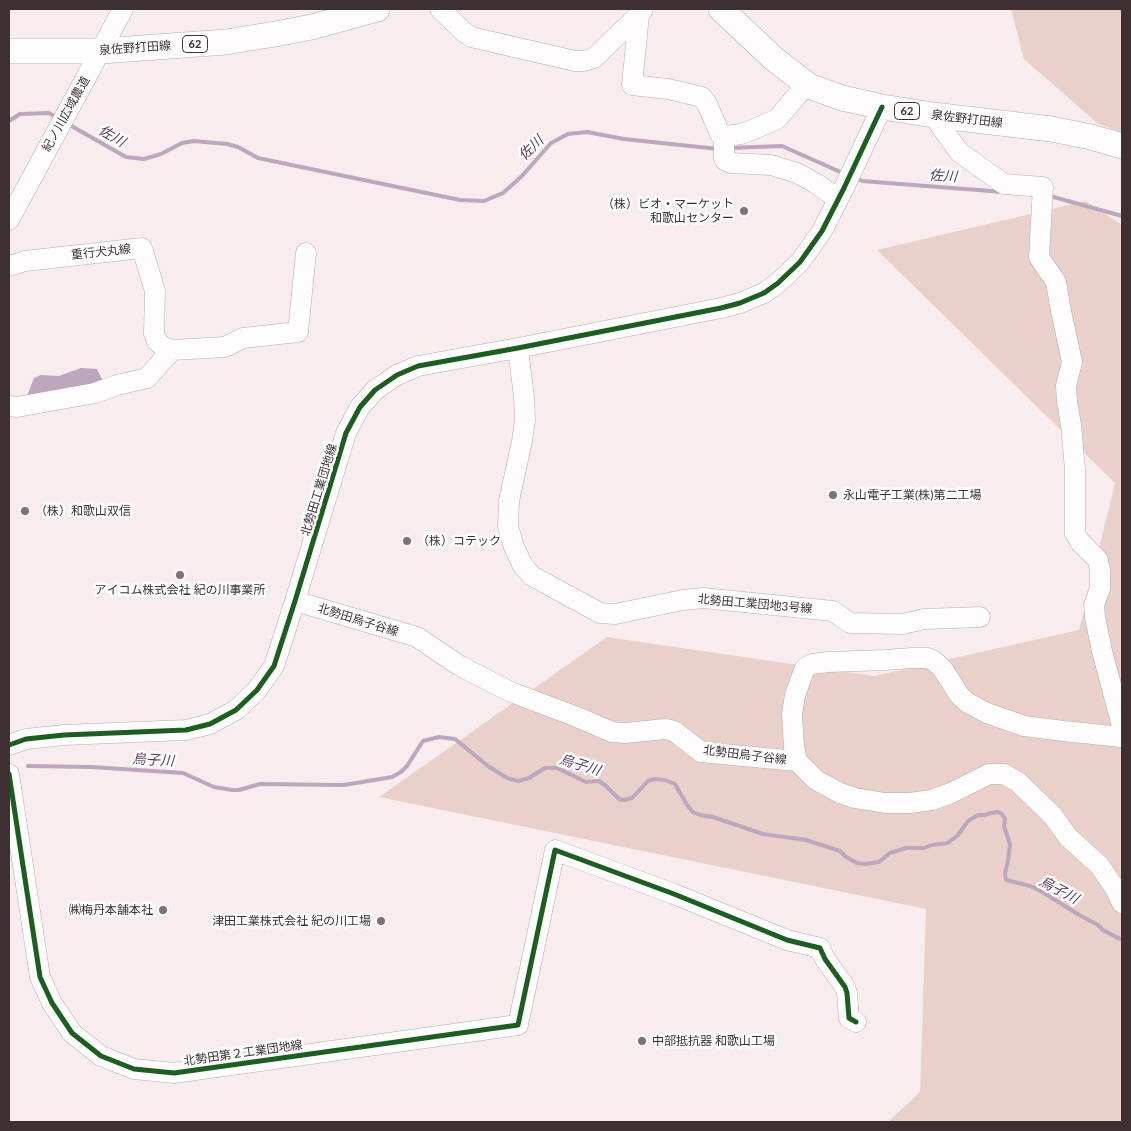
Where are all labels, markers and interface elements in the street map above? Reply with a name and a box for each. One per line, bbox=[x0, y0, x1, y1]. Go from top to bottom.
road number: 62 bbox=[182, 36, 208, 52]
street label: 泉佐野打田線 bbox=[99, 38, 171, 58]
street label: 紀ノ川広域農道 bbox=[39, 74, 93, 154]
road number: 62 bbox=[894, 102, 920, 120]
street label: 泉佐野打田線 bbox=[930, 107, 1004, 131]
water label: 佐川 bbox=[96, 122, 128, 150]
water label: 佐川 bbox=[515, 132, 547, 164]
water label: 佐川 bbox=[928, 167, 958, 185]
place label: （株）ビオ・マーケット 和歌山センター bbox=[602, 197, 734, 225]
marker: （株）ビオ・マーケット 和歌山センター bbox=[738, 205, 750, 217]
street label: 重行犬丸線 bbox=[70, 242, 132, 262]
street label: 北勢田工業団地線 bbox=[298, 442, 340, 538]
place label: 永山電子工業(株)第二工場 bbox=[843, 488, 981, 502]
marker: 永山電子工業(株)第二工場 bbox=[827, 489, 839, 501]
place label: （株）和歌山双信 bbox=[35, 504, 131, 518]
marker: （株）和歌山双信 bbox=[19, 505, 31, 517]
place label: （株）コテック bbox=[417, 534, 501, 548]
marker: （株）コテック bbox=[401, 535, 413, 547]
marker: アイコム株式会社 紀の川事業所 bbox=[174, 569, 186, 581]
place label: アイコム株式会社 紀の川事業所 bbox=[94, 583, 266, 597]
street label: 北勢田工業団地3号線 bbox=[697, 592, 813, 616]
street label: 北勢田烏子谷線 bbox=[316, 601, 400, 639]
street label: 北勢田烏子谷線 bbox=[702, 743, 788, 767]
water label: 烏子川 bbox=[132, 751, 174, 769]
water label: 烏子川 bbox=[557, 751, 603, 779]
water label: 烏子川 bbox=[1037, 873, 1081, 907]
place label: ㈱梅丹本舗本社 bbox=[69, 903, 153, 917]
marker: ㈱梅丹本舗本社 bbox=[157, 904, 169, 916]
place label: 津田工業株式会社 紀の川工場 bbox=[212, 914, 371, 928]
marker: 津田工業株式会社 紀の川工場 bbox=[375, 915, 387, 927]
place label: 中部抵抗器 和歌山工場 bbox=[652, 1034, 775, 1048]
marker: 中部抵抗器 和歌山工場 bbox=[636, 1035, 648, 1047]
street label: 北勢田第２工業団地線 bbox=[183, 1038, 303, 1068]

